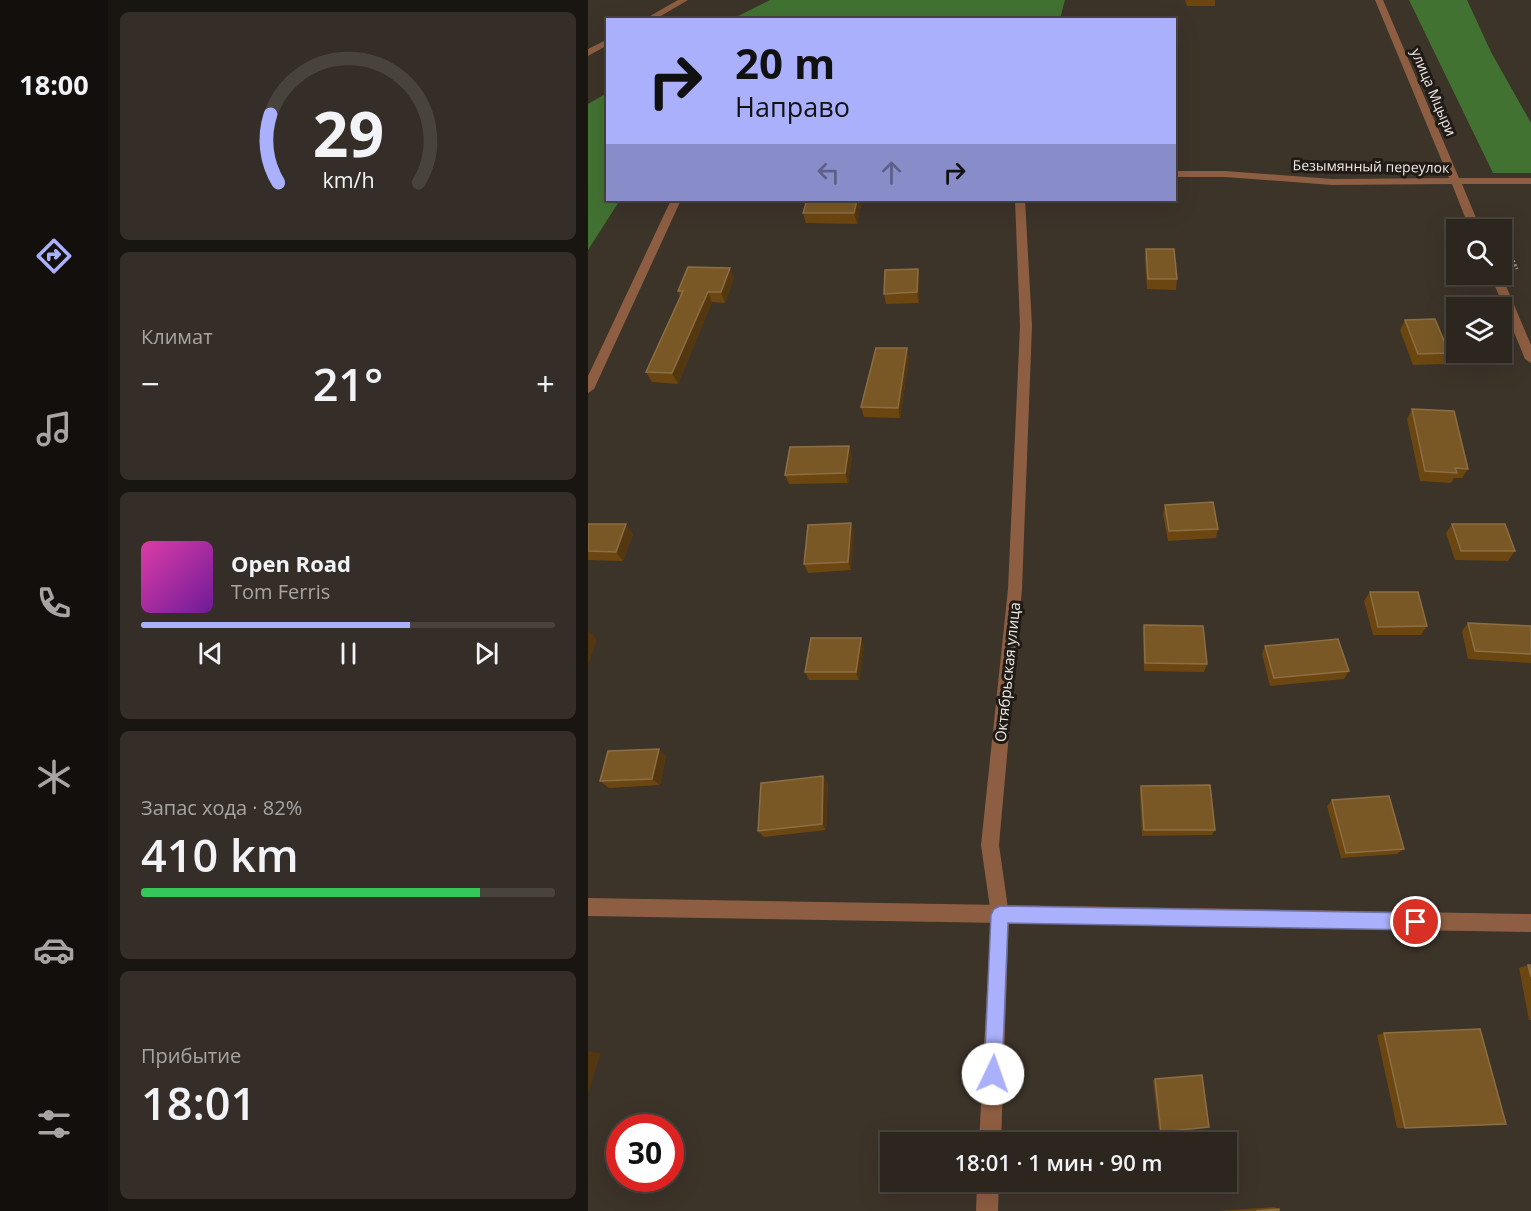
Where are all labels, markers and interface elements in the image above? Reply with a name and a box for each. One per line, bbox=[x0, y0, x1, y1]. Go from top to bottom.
text: 20 m bbox=[735, 34, 835, 91]
icon: right bbox=[636, 42, 714, 120]
street label: улица Мцыри bbox=[1407, 45, 1461, 139]
text: 18:00 bbox=[19, 66, 89, 103]
text: Направо bbox=[735, 88, 850, 125]
text: 29 bbox=[312, 90, 384, 175]
street label: Безымянный переулок bbox=[1293, 155, 1450, 177]
icon: left bbox=[812, 156, 845, 189]
icon: ahead bbox=[875, 156, 908, 189]
icon: right bbox=[938, 156, 971, 189]
text: km/h bbox=[322, 165, 374, 194]
map controls bbox=[1446, 219, 1512, 363]
button: search bbox=[1446, 219, 1512, 285]
icon: directions bbox=[33, 235, 75, 277]
button: layers bbox=[1446, 297, 1512, 363]
text: Климат bbox=[141, 323, 213, 350]
text: 21° bbox=[313, 353, 383, 414]
text: − bbox=[141, 361, 160, 406]
text: + bbox=[536, 361, 555, 406]
icon: music bbox=[33, 408, 75, 450]
text: Open Road bbox=[231, 548, 351, 578]
text: Tom Ferris bbox=[231, 578, 330, 605]
icon: phone bbox=[33, 582, 75, 624]
street label: Октябрьская улица bbox=[990, 601, 1024, 743]
icon: previous bbox=[194, 637, 227, 670]
icon: pause bbox=[332, 637, 365, 670]
icon: next bbox=[470, 637, 503, 670]
icon: climate bbox=[33, 756, 75, 798]
text: Запас хода · 82% bbox=[141, 794, 302, 821]
text: 410 km bbox=[141, 824, 299, 885]
pin bbox=[1390, 896, 1441, 947]
icon: arrive bbox=[1399, 905, 1432, 938]
icon: car bbox=[33, 929, 75, 971]
text: Прибытие bbox=[141, 1042, 241, 1069]
position arrow bbox=[961, 1042, 1025, 1106]
text: 18:01 bbox=[141, 1072, 256, 1133]
icon: filters bbox=[33, 1103, 75, 1145]
speed limit sign: 30 bbox=[606, 1114, 684, 1192]
text: 18:01 · 1 мин · 90 m bbox=[955, 1147, 1162, 1177]

